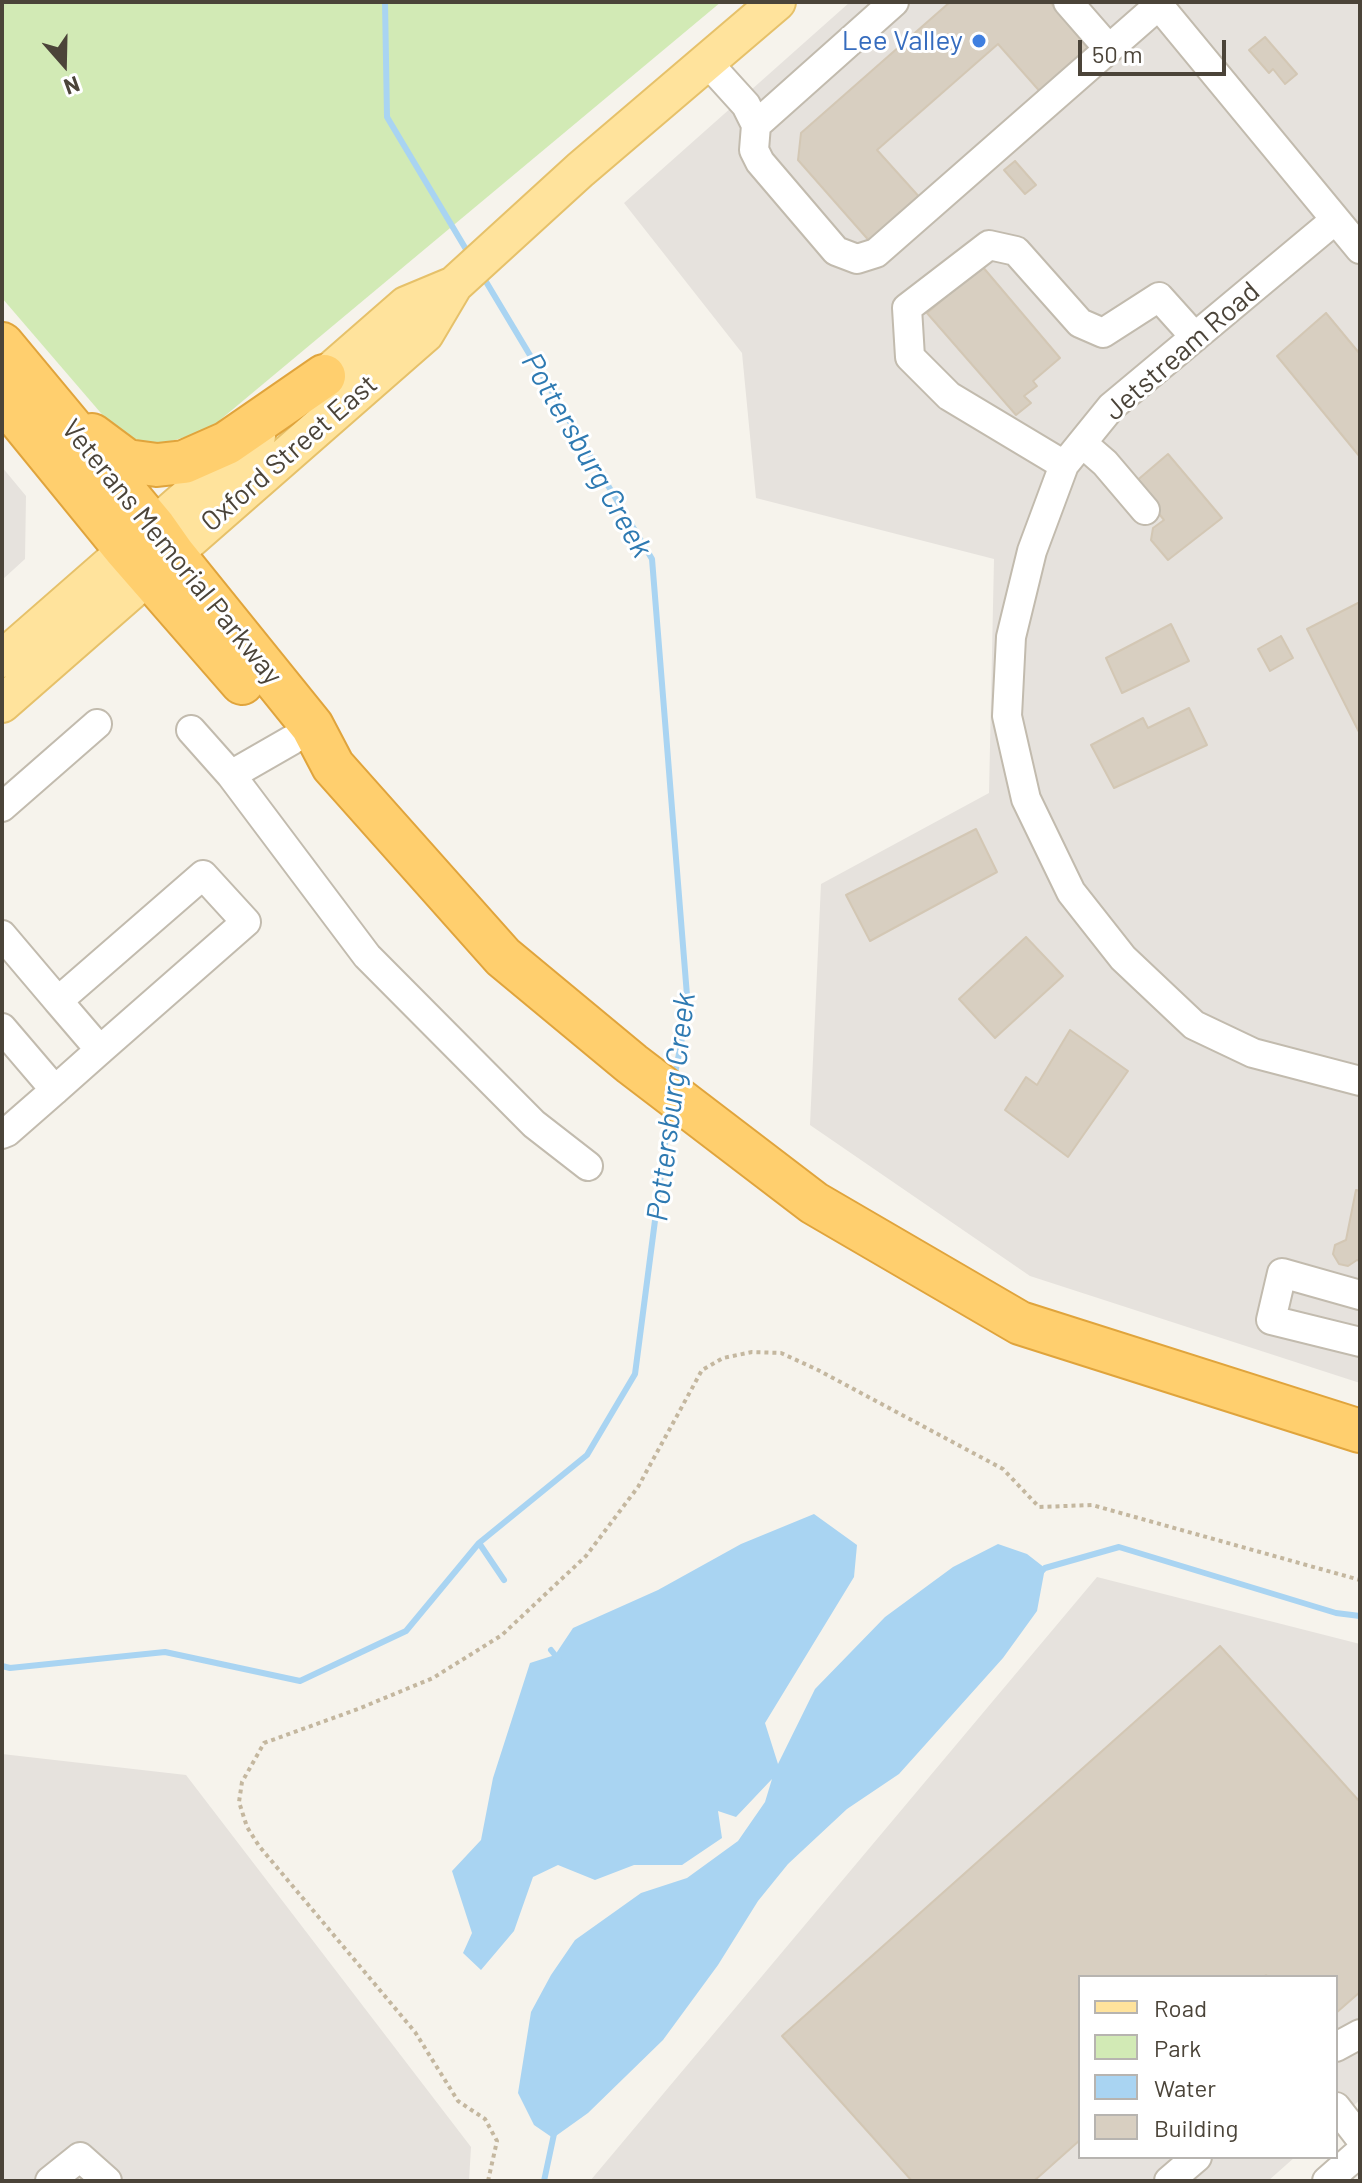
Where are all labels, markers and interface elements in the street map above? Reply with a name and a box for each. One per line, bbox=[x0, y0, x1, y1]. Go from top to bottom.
north arrow bbox=[24, 24, 104, 104]
place label: Lee Valley bbox=[842, 24, 963, 58]
scale bar bbox=[1082, 24, 1230, 74]
marker: Lee Valley bbox=[970, 32, 988, 50]
text: 50 m bbox=[1092, 39, 1143, 68]
text: N bbox=[61, 72, 84, 101]
street label: Jetstream Road bbox=[1098, 275, 1266, 427]
water label: Pottersburg Creek bbox=[514, 346, 660, 564]
street label: Oxford Street East bbox=[194, 367, 384, 539]
street label: Veterans Memorial Parkway bbox=[54, 412, 290, 692]
water label: Pottersburg Creek bbox=[639, 991, 703, 1223]
legend bbox=[1078, 1975, 1338, 2159]
text: Road bbox=[1154, 1993, 1207, 2022]
text: Park bbox=[1154, 2033, 1201, 2062]
text: Water bbox=[1154, 2073, 1216, 2102]
text: Building bbox=[1154, 2113, 1238, 2142]

